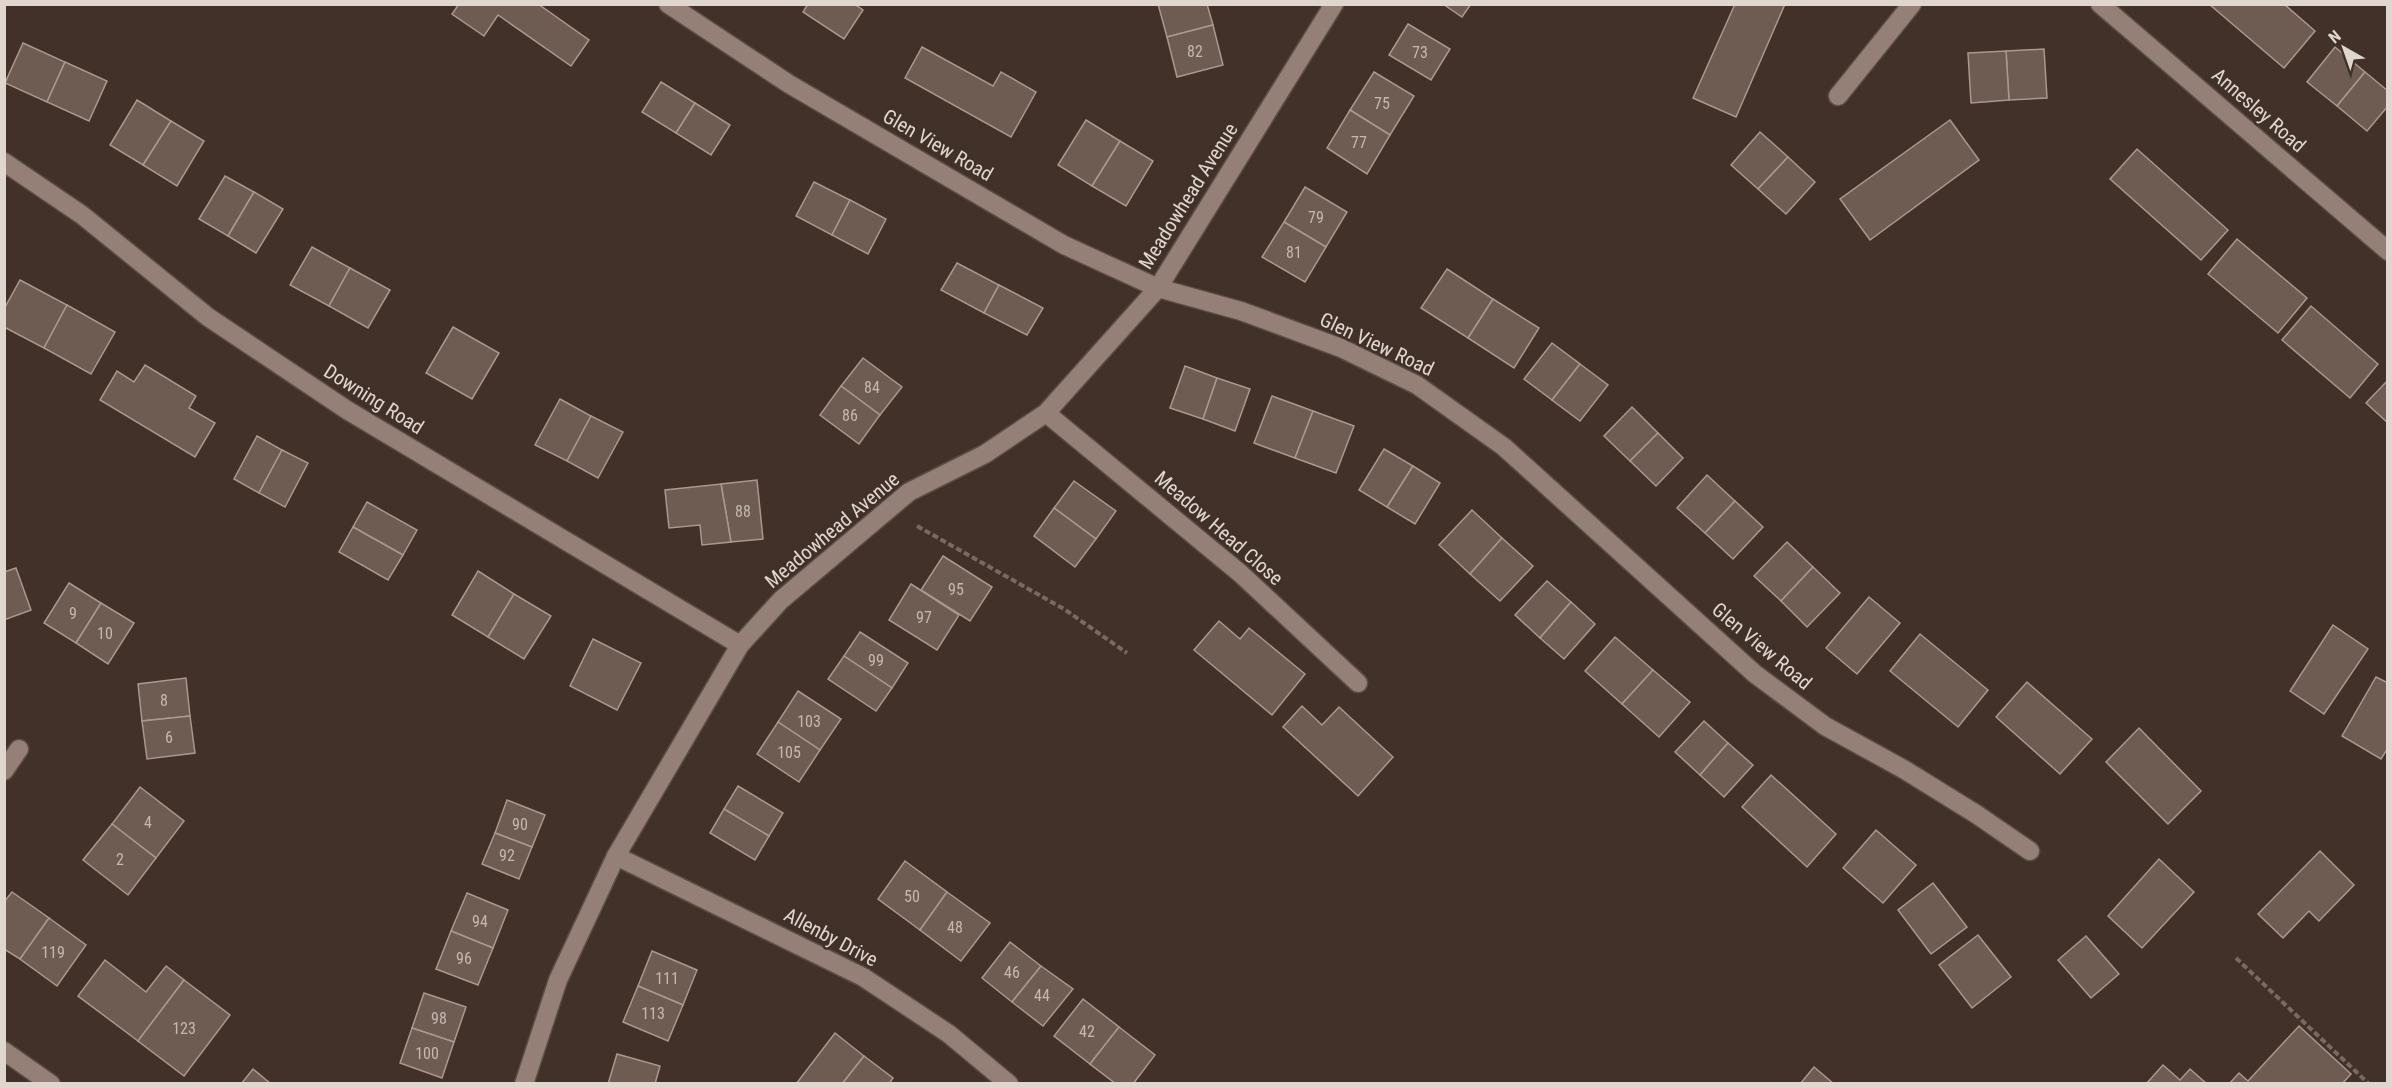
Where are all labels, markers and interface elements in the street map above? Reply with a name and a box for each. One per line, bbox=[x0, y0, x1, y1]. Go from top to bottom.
north arrow bbox=[2314, 18, 2374, 78]
text: N bbox=[2325, 26, 2345, 47]
house number: 82 bbox=[1187, 42, 1203, 61]
house number: 73 bbox=[1412, 43, 1428, 62]
street label: Annesley Road bbox=[2207, 63, 2311, 157]
house number: 75 bbox=[1374, 94, 1390, 113]
street label: Glen View Road bbox=[879, 104, 997, 186]
street label: Meadowhead Avenue bbox=[1133, 119, 1243, 273]
house number: 77 bbox=[1351, 133, 1367, 152]
house number: 79 bbox=[1308, 208, 1324, 227]
house number: 81 bbox=[1286, 243, 1302, 262]
street label: Glen View Road bbox=[1316, 307, 1438, 381]
street label: Downing Road bbox=[320, 359, 428, 439]
house number: 84 bbox=[864, 378, 880, 397]
house number: 86 bbox=[842, 406, 858, 425]
street label: Meadow Head Close bbox=[1150, 466, 1288, 590]
street label: Meadowhead Avenue bbox=[760, 467, 904, 593]
house number: 88 bbox=[735, 502, 751, 521]
house number: 95 bbox=[948, 580, 964, 599]
street label: Glen View Road bbox=[1707, 597, 1817, 695]
house number: 9 bbox=[69, 604, 77, 623]
house number: 97 bbox=[916, 608, 932, 627]
house number: 10 bbox=[97, 624, 113, 643]
house number: 99 bbox=[868, 651, 884, 670]
house number: 8 bbox=[160, 691, 168, 710]
house number: 103 bbox=[797, 712, 821, 731]
house number: 6 bbox=[165, 728, 173, 747]
house number: 105 bbox=[777, 743, 801, 762]
house number: 4 bbox=[144, 813, 152, 832]
house number: 90 bbox=[512, 815, 528, 834]
house number: 92 bbox=[499, 846, 515, 865]
house number: 2 bbox=[116, 850, 124, 869]
house number: 50 bbox=[904, 887, 920, 906]
street label: Allenby Drive bbox=[780, 902, 882, 972]
house number: 94 bbox=[472, 912, 488, 931]
house number: 48 bbox=[947, 918, 963, 937]
house number: 119 bbox=[41, 943, 65, 962]
house number: 96 bbox=[456, 949, 472, 968]
house number: 46 bbox=[1004, 963, 1020, 982]
house number: 111 bbox=[655, 969, 679, 988]
house number: 44 bbox=[1034, 986, 1050, 1005]
house number: 113 bbox=[641, 1004, 665, 1023]
house number: 98 bbox=[431, 1009, 447, 1028]
house number: 123 bbox=[172, 1019, 196, 1038]
house number: 42 bbox=[1079, 1022, 1095, 1041]
house number: 100 bbox=[415, 1044, 439, 1063]

